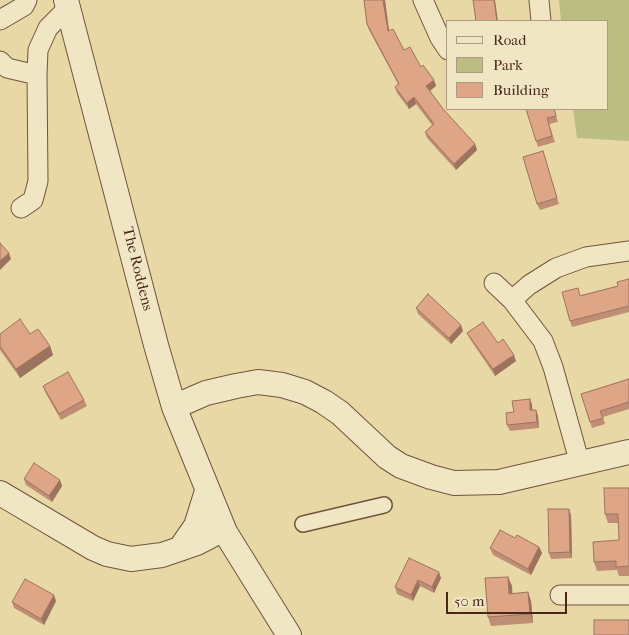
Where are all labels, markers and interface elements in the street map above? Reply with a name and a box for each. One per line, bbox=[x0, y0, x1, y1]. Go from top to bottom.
legend bbox=[446, 20, 609, 110]
text: Road bbox=[493, 31, 526, 49]
text: Park bbox=[493, 56, 523, 74]
text: Building bbox=[493, 81, 549, 99]
street label: The Roddens bbox=[118, 225, 156, 313]
scale bar bbox=[449, 582, 570, 614]
text: 50 m bbox=[454, 592, 484, 610]

